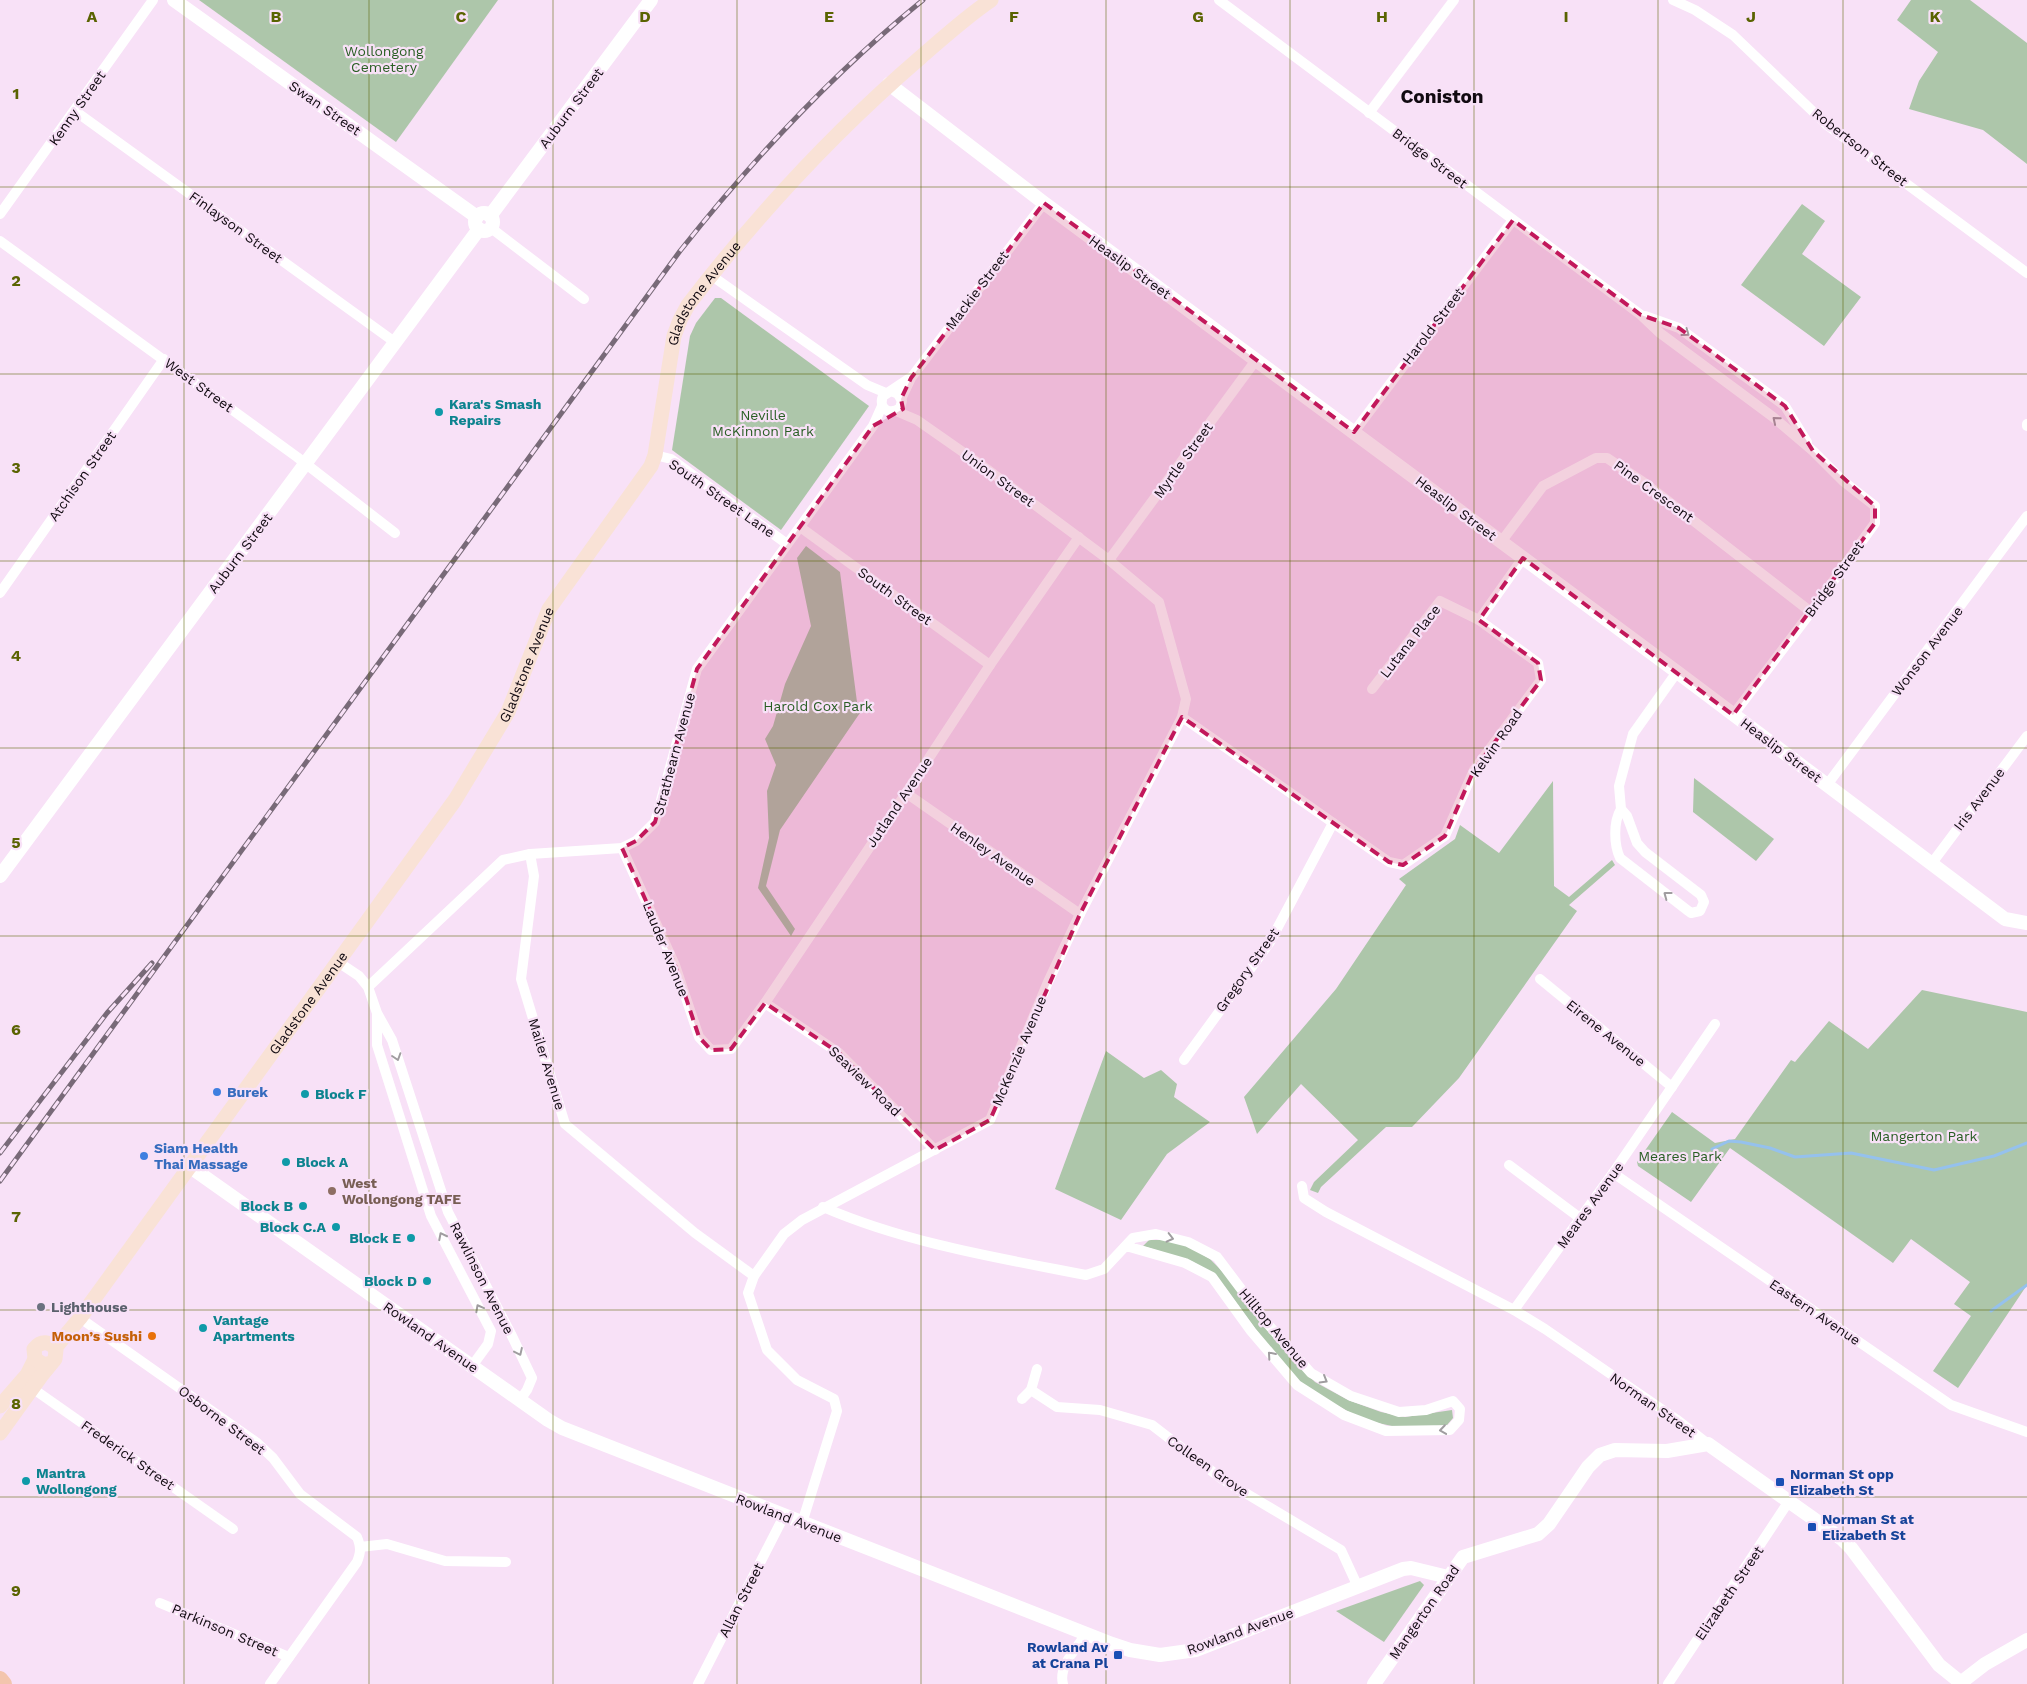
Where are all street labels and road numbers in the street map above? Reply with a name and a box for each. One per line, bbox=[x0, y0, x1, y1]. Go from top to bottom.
street label: Auburn Street bbox=[536, 65, 606, 151]
street label: Kenny Street bbox=[45, 67, 109, 148]
street label: Swan Street bbox=[286, 77, 364, 139]
street label: Robertson Street bbox=[1809, 105, 1911, 189]
street label: Bridge Street bbox=[1389, 125, 1471, 191]
street label: Finlayson Street bbox=[186, 188, 286, 266]
street label: Heaslip Street bbox=[1086, 232, 1174, 302]
street label: Gladstone Avenue bbox=[665, 238, 744, 347]
street label: Mackie Street bbox=[942, 247, 1012, 332]
street label: Harold Street bbox=[1399, 284, 1467, 368]
street label: West Street bbox=[161, 355, 237, 415]
street label: Myrtle Street bbox=[1150, 419, 1216, 501]
street label: Atchison Street bbox=[45, 428, 119, 524]
street label: Union Street bbox=[958, 446, 1038, 510]
street label: South Street Lane bbox=[666, 456, 778, 540]
street label: Pine Crescent bbox=[1611, 457, 1697, 525]
street label: Heaslip Street bbox=[1412, 472, 1500, 544]
street label: Auburn Street bbox=[205, 510, 275, 596]
street label: Bridge Street bbox=[1801, 538, 1867, 620]
street label: South Street bbox=[855, 564, 935, 628]
street label: Lutana Place bbox=[1376, 601, 1444, 681]
street label: Wonson Avenue bbox=[1888, 603, 1966, 699]
street label: Gladstone Avenue bbox=[496, 605, 557, 725]
street label: Strathearn Avenue bbox=[650, 691, 698, 817]
street label: Kelvin Road bbox=[1467, 706, 1525, 780]
street label: Heaslip Street bbox=[1737, 714, 1825, 786]
street label: Jutland Avenue bbox=[863, 754, 935, 850]
street label: Iris Avenue bbox=[1950, 764, 2008, 834]
street label: Henley Avenue bbox=[948, 819, 1038, 889]
street label: Lauder Avenue bbox=[640, 899, 692, 999]
street label: Gregory Street bbox=[1212, 925, 1282, 1015]
street label: Gladstone Avenue bbox=[265, 948, 351, 1058]
street label: McKenzie Avenue bbox=[989, 994, 1049, 1108]
street label: Eirene Avenue bbox=[1563, 996, 1649, 1070]
street label: Mailer Avenue bbox=[525, 1016, 569, 1112]
street label: Seaview Road bbox=[826, 1043, 904, 1119]
street label: Meares Avenue bbox=[1553, 1159, 1627, 1251]
street label: Rawlinson Avenue bbox=[447, 1219, 517, 1337]
street label: Eastern Avenue bbox=[1766, 1276, 1864, 1348]
street label: Hilltop Avenue bbox=[1236, 1285, 1312, 1371]
street label: Rowland Avenue bbox=[380, 1298, 482, 1376]
street label: Norman Street bbox=[1607, 1369, 1699, 1441]
street label: Osborne Street bbox=[175, 1382, 269, 1458]
street label: Frederick Street bbox=[78, 1417, 178, 1493]
street label: Colleen Grove bbox=[1164, 1432, 1252, 1500]
street label: Rowland Avenue bbox=[734, 1490, 844, 1546]
street label: Elizabeth Street bbox=[1691, 1543, 1767, 1643]
street label: Allan Street bbox=[715, 1560, 767, 1640]
street label: Mangerton Road bbox=[1386, 1562, 1462, 1662]
street label: Parkinson Street bbox=[169, 1600, 281, 1660]
street label: Rowland Avenue bbox=[1184, 1604, 1296, 1658]

